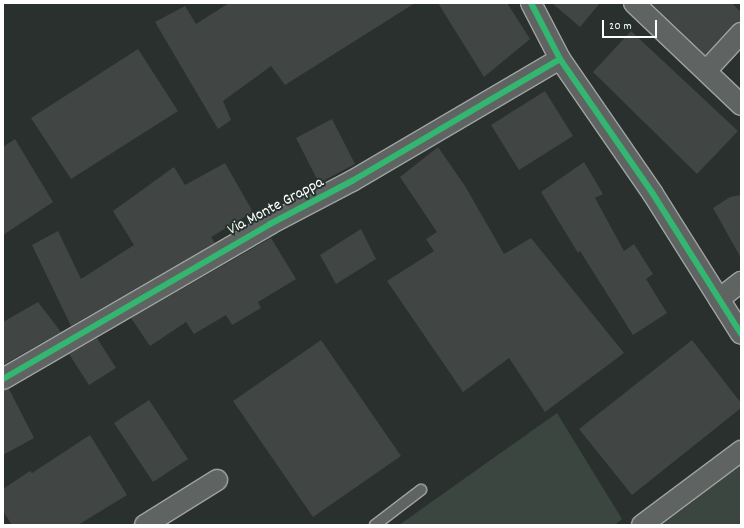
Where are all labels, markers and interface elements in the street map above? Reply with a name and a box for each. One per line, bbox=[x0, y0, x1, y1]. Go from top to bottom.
scale bar bbox=[604, 12, 659, 38]
text: 20 m bbox=[609, 18, 632, 35]
street label: Via Monte Grappa bbox=[225, 174, 327, 240]

